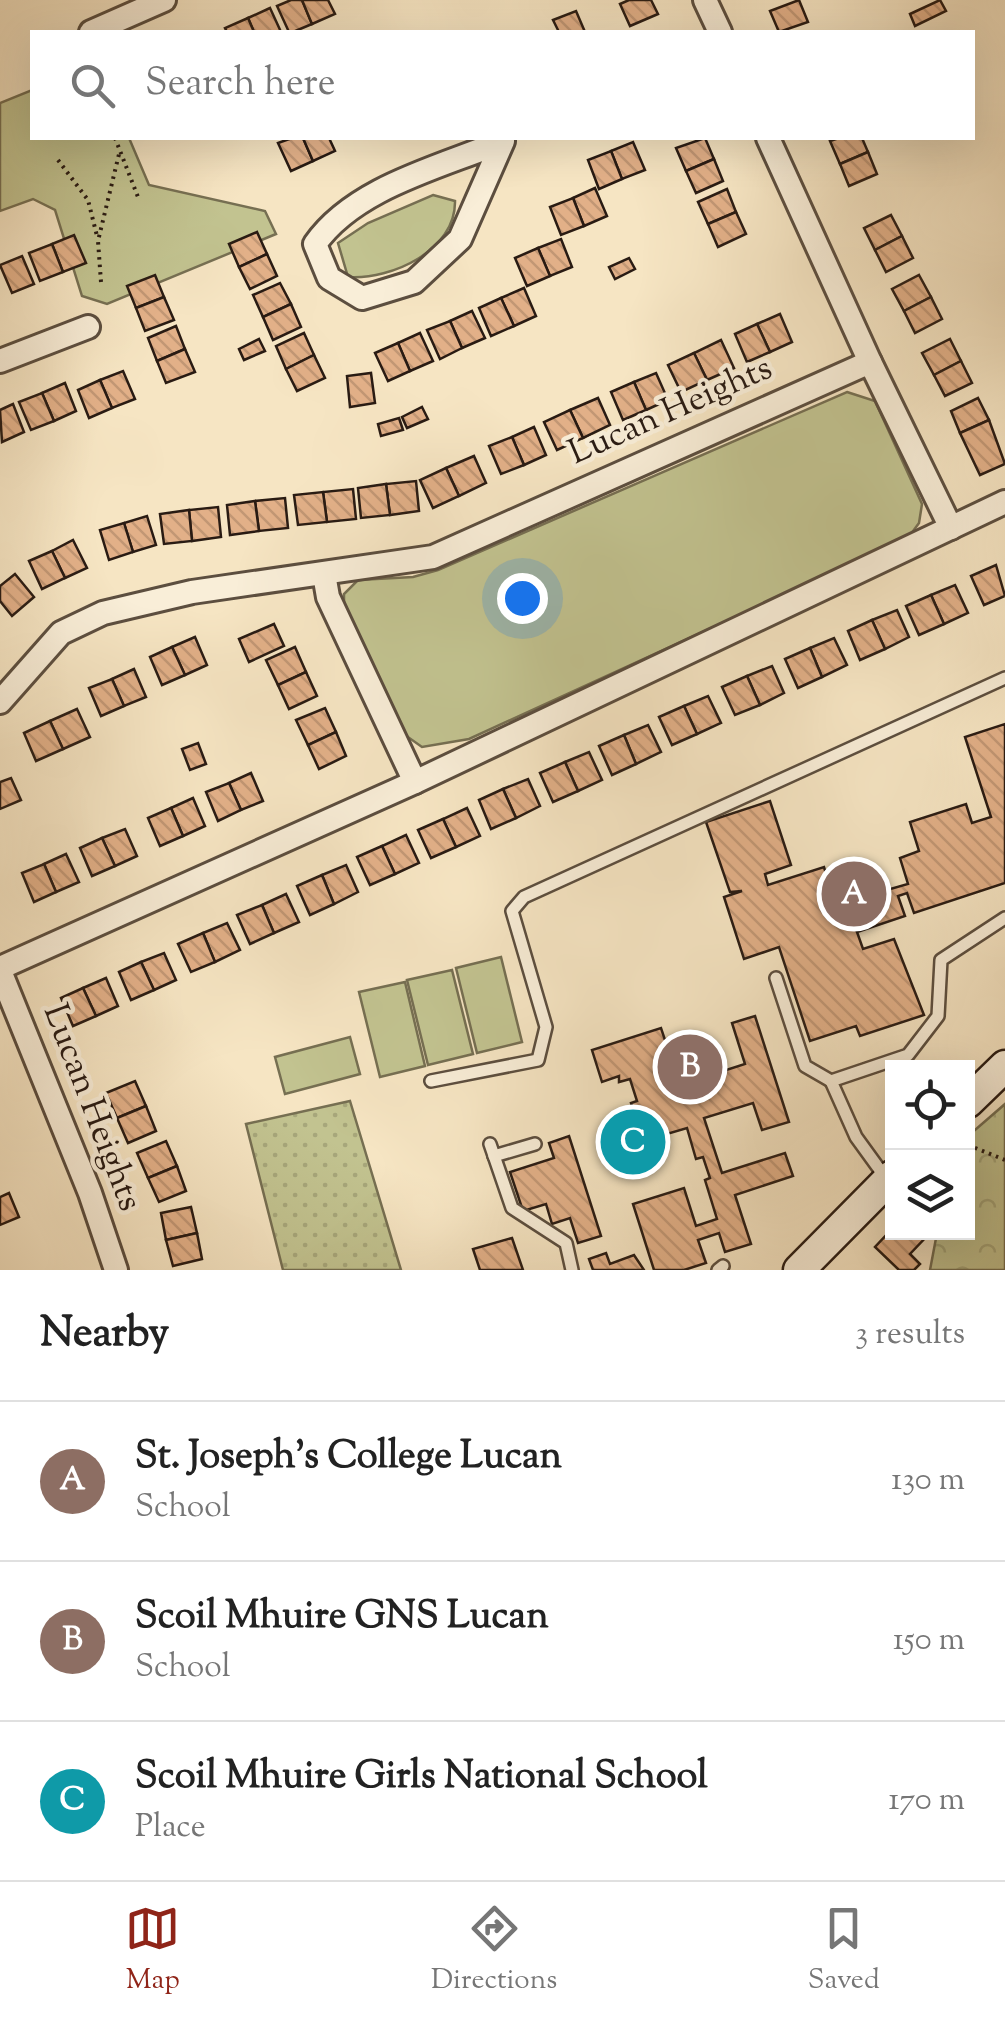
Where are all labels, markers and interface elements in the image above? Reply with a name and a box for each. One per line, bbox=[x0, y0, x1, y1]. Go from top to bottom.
search box bbox=[30, 30, 975, 140]
icon: search bbox=[65, 58, 120, 113]
text: Search here bbox=[145, 58, 336, 112]
street label: Lucan Heights bbox=[561, 344, 781, 480]
your location bbox=[497, 573, 548, 624]
pin: A bbox=[822, 856, 886, 932]
street label: Lucan Heights bbox=[28, 997, 154, 1219]
pin: B bbox=[658, 1030, 722, 1104]
map controls bbox=[885, 1060, 975, 1240]
button: locate bbox=[885, 1060, 975, 1150]
pin: C bbox=[600, 1104, 666, 1180]
button: layers bbox=[885, 1150, 975, 1240]
text: Nearby bbox=[40, 1305, 169, 1365]
text: 3 results bbox=[855, 1312, 965, 1358]
text: St. Joseph's College Lucan bbox=[135, 1431, 562, 1485]
text: A bbox=[60, 1458, 85, 1504]
text: 130 m bbox=[891, 1458, 965, 1504]
text: School bbox=[135, 1485, 231, 1531]
text: Scoil Mhuire GNS Lucan bbox=[135, 1591, 549, 1645]
text: B bbox=[62, 1618, 83, 1664]
text: 150 m bbox=[893, 1618, 965, 1664]
text: School bbox=[135, 1645, 231, 1691]
text: Scoil Mhuire Girls National School bbox=[135, 1751, 708, 1805]
text: C bbox=[60, 1778, 85, 1824]
text: 170 m bbox=[888, 1778, 965, 1824]
text: Place bbox=[135, 1805, 206, 1851]
tab: Map bbox=[125, 1901, 180, 2001]
tab: Directions bbox=[431, 1901, 557, 2001]
tab: Saved bbox=[808, 1901, 880, 2001]

